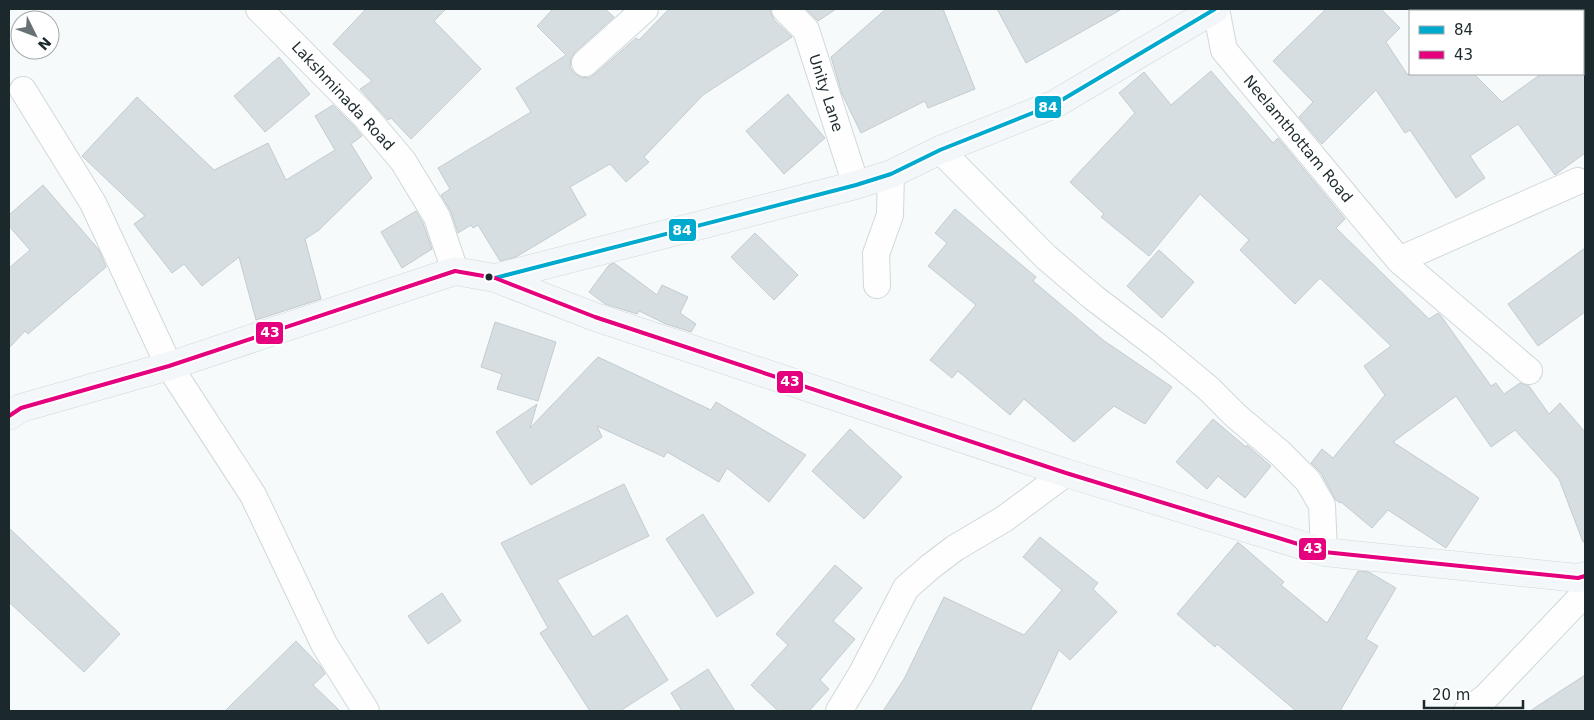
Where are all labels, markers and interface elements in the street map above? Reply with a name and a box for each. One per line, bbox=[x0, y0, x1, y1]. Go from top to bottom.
north arrow bbox=[10, 10, 60, 60]
legend bbox=[1409, 10, 1584, 75]
text: 84 bbox=[1454, 21, 1473, 39]
text: N bbox=[35, 34, 55, 53]
street label: Lakshminada Road bbox=[288, 38, 398, 154]
text: 43 bbox=[1454, 46, 1473, 64]
street label: Unity Lane bbox=[805, 52, 847, 134]
street label: Neelamthottam Road bbox=[1240, 72, 1356, 206]
line badge: 84 bbox=[1034, 95, 1062, 119]
text: 84 bbox=[1038, 99, 1058, 115]
line badge: 84 bbox=[668, 218, 697, 242]
text: 84 bbox=[672, 222, 692, 238]
unlabelled marker bbox=[484, 272, 494, 282]
line badge: 43 bbox=[255, 321, 284, 345]
text: 43 bbox=[260, 324, 280, 340]
line badge: 43 bbox=[776, 370, 804, 394]
text: 43 bbox=[780, 373, 800, 389]
line badge: 43 bbox=[1298, 537, 1327, 561]
text: 43 bbox=[1303, 540, 1323, 556]
scale bar bbox=[1424, 678, 1523, 710]
text: 20 m bbox=[1432, 686, 1470, 704]

